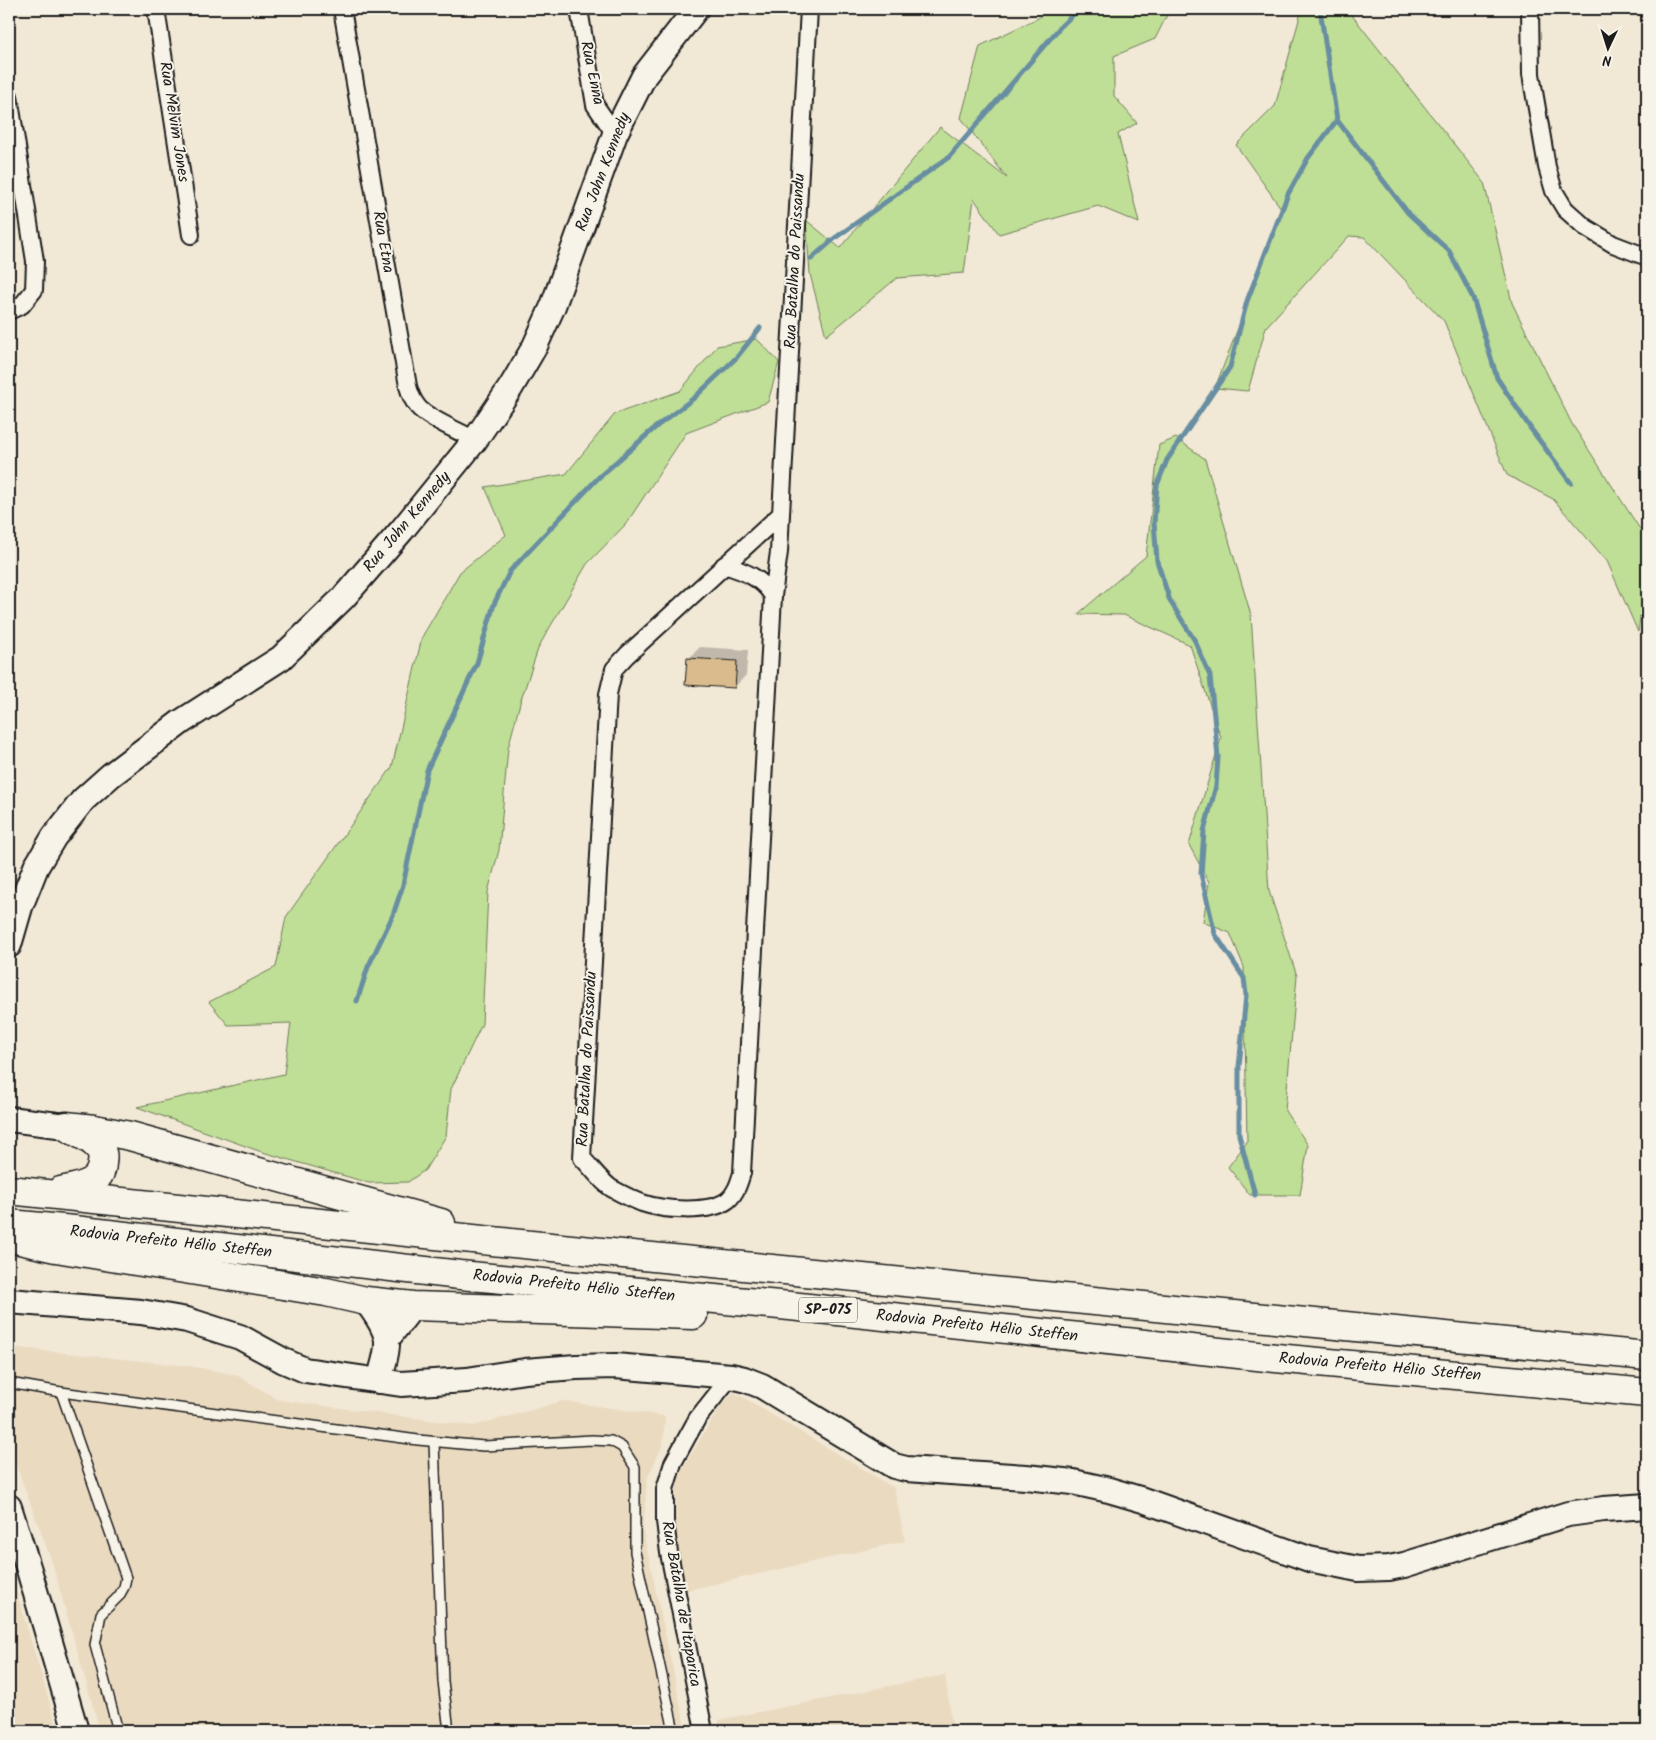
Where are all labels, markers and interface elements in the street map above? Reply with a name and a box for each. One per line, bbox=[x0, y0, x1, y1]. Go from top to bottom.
north arrow bbox=[1584, 22, 1634, 72]
street label: Rua Enna bbox=[573, 39, 611, 107]
text: N bbox=[1602, 49, 1612, 71]
street label: Rua Melvim Jones bbox=[152, 60, 196, 184]
street label: Rua John Kennedy bbox=[569, 108, 637, 235]
street label: Rua Batalha do Paissandu bbox=[778, 172, 812, 349]
street label: Rua Etna bbox=[365, 209, 401, 275]
street label: Rua John Kennedy bbox=[357, 465, 457, 578]
street label: Rua Batalha do Paissandu bbox=[570, 970, 604, 1147]
street label: Rodovia Prefeito Hélio Steffen bbox=[69, 1219, 273, 1265]
street label: Rodovia Prefeito Hélio Steffen bbox=[472, 1263, 676, 1309]
road number: SP-075 bbox=[799, 1298, 857, 1322]
street label: Rodovia Prefeito Hélio Steffen bbox=[875, 1303, 1079, 1349]
street label: Rodovia Prefeito Hélio Steffen bbox=[1278, 1346, 1482, 1388]
street label: Rua Batalha de Itaparica bbox=[654, 1519, 708, 1689]

